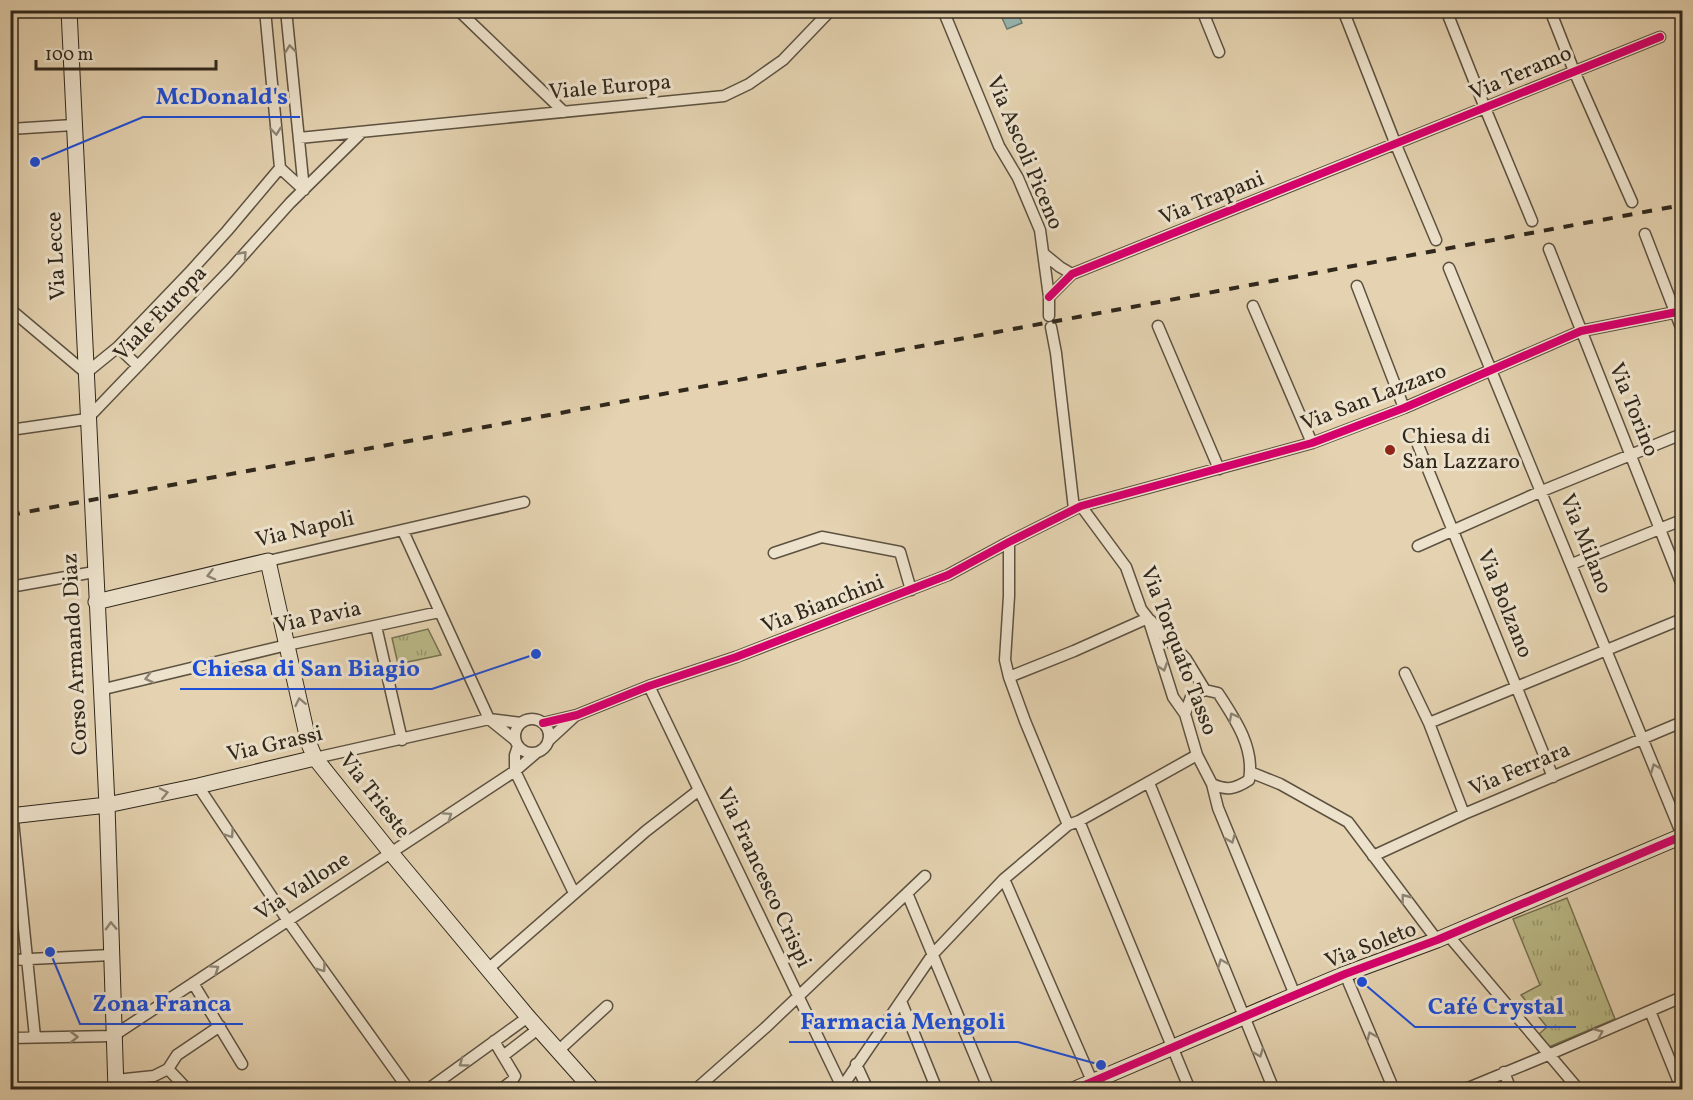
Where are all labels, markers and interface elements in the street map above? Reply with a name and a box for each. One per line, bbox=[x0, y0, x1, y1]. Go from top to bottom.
scale bar bbox=[36, 33, 216, 71]
street label: Via Teramo bbox=[1465, 39, 1577, 109]
text: 100 m bbox=[45, 43, 94, 68]
one-way arrow bbox=[285, 44, 297, 53]
street label: Viale Europa bbox=[547, 67, 673, 109]
street label: Via Ascoli Piceno bbox=[978, 71, 1070, 235]
callout: McDonald's bbox=[143, 75, 300, 117]
text: McDonald's bbox=[156, 81, 288, 115]
one-way arrow bbox=[269, 127, 282, 136]
street label: Via Trapani bbox=[1155, 164, 1269, 234]
street label: Via Lecce bbox=[39, 211, 75, 301]
one-way arrow bbox=[236, 252, 247, 262]
street label: Viale Europa bbox=[107, 259, 215, 369]
street label: Via San Lazzaro bbox=[1297, 356, 1451, 440]
street label: Via Torino bbox=[1600, 358, 1666, 462]
place label: Chiesa di San Lazzaro bbox=[1402, 422, 1520, 478]
marker: Chiesa di San Lazzaro bbox=[1383, 443, 1397, 457]
street label: Via Milano bbox=[1551, 489, 1619, 599]
street label: Via Napoli bbox=[253, 504, 357, 556]
street label: Via Bolzano bbox=[1468, 545, 1540, 663]
street label: Corso Armando Diaz bbox=[55, 552, 97, 756]
street label: Via Torquato Tasso bbox=[1132, 562, 1224, 740]
one-way arrow bbox=[206, 567, 216, 580]
street label: Via Bianchini bbox=[757, 567, 889, 643]
street label: Via Pavia bbox=[272, 594, 364, 642]
callout: Chiesa di San Biagio bbox=[180, 647, 432, 689]
text: Chiesa di San Biagio bbox=[192, 653, 420, 687]
one-way arrow bbox=[1156, 662, 1168, 672]
one-way arrow bbox=[144, 671, 154, 684]
one-way arrow bbox=[294, 697, 307, 707]
one-way arrow bbox=[1229, 713, 1240, 723]
street label: Via Grassi bbox=[224, 719, 326, 771]
street label: Via Ferrara bbox=[1465, 735, 1575, 805]
street label: Via Trieste bbox=[331, 747, 417, 845]
one-way arrow bbox=[1650, 763, 1662, 774]
street label: Via Francesco Crispi bbox=[708, 783, 818, 973]
one-way arrow bbox=[159, 787, 169, 800]
one-way arrow bbox=[441, 812, 452, 823]
one-way arrow bbox=[223, 828, 234, 839]
one-way arrow bbox=[1224, 833, 1236, 844]
street label: Via Vallone bbox=[249, 845, 357, 929]
one-way arrow bbox=[1401, 893, 1412, 904]
street label: Via Soleto bbox=[1321, 914, 1421, 978]
one-way arrow bbox=[104, 922, 117, 931]
one-way arrow bbox=[1217, 958, 1229, 969]
one-way arrow bbox=[315, 962, 326, 973]
one-way arrow bbox=[208, 965, 219, 976]
callout: Zona Franca bbox=[80, 982, 243, 1024]
callout: Café Crystal bbox=[1415, 985, 1576, 1027]
text: Zona Franca bbox=[92, 988, 232, 1022]
text: Café Crystal bbox=[1428, 991, 1564, 1025]
callout: Farmacia Mengoli bbox=[789, 1000, 1018, 1042]
text: Farmacia Mengoli bbox=[800, 1006, 1006, 1040]
one-way arrow bbox=[1593, 1028, 1604, 1040]
one-way arrow bbox=[70, 1031, 79, 1043]
one-way arrow bbox=[1366, 1031, 1378, 1042]
one-way arrow bbox=[1252, 1047, 1264, 1058]
one-way arrow bbox=[458, 1056, 469, 1067]

